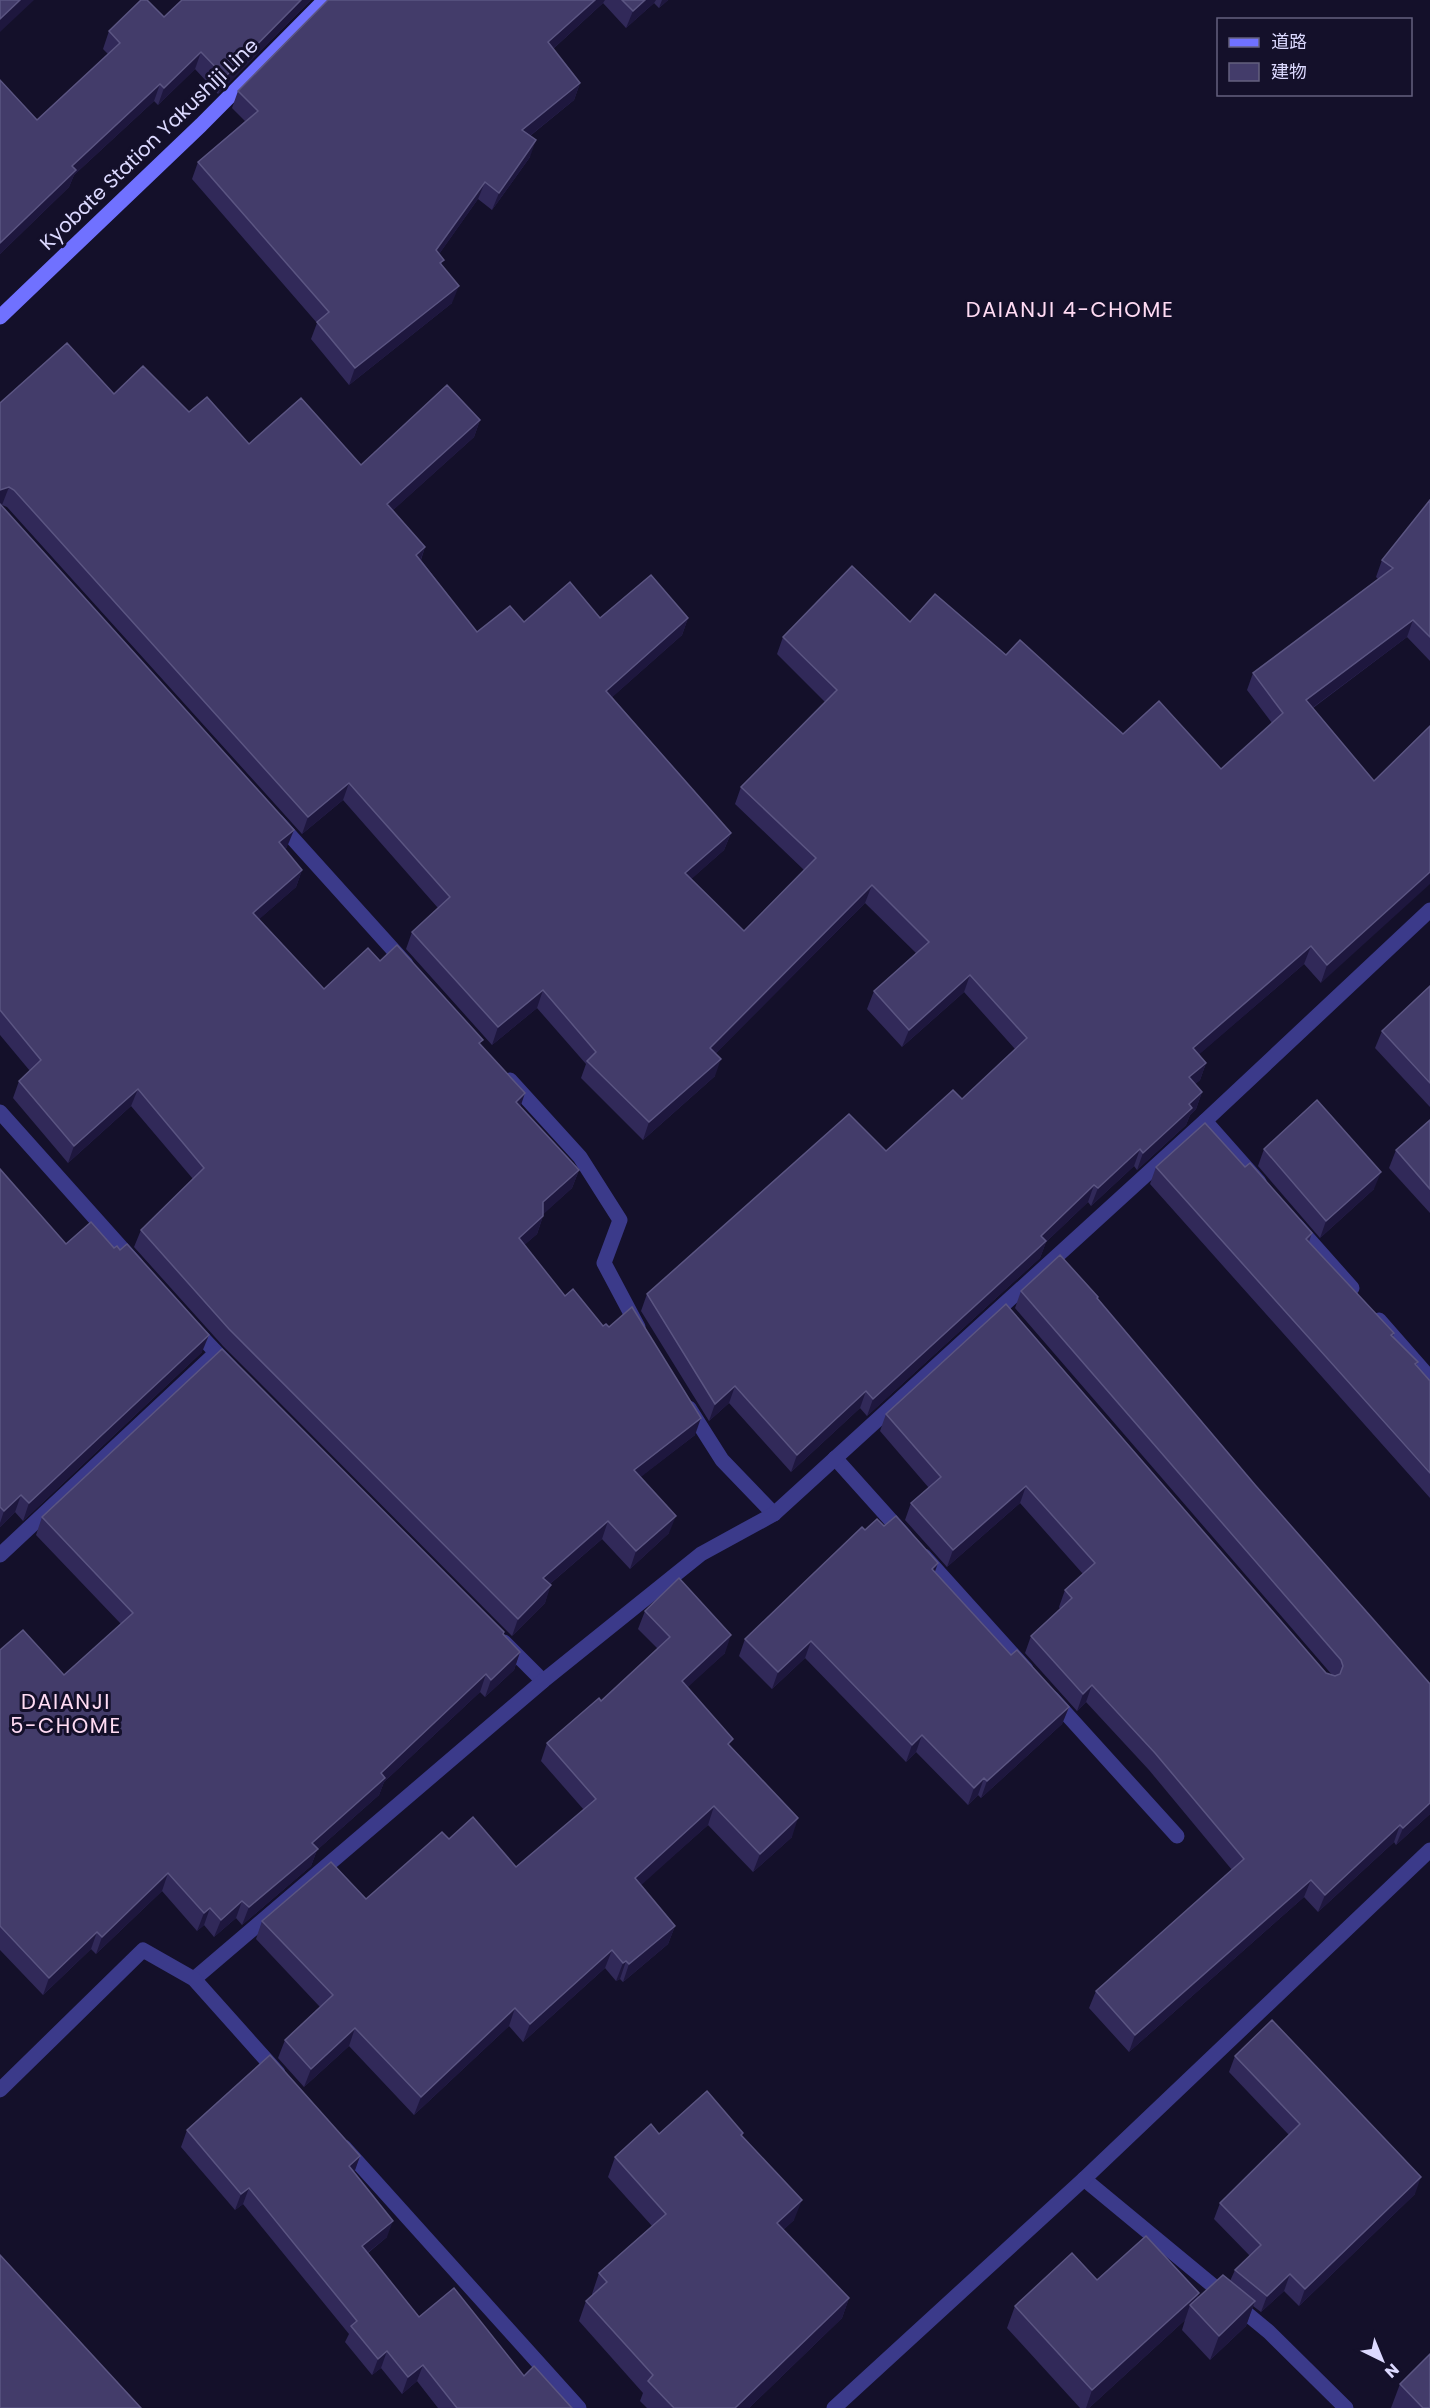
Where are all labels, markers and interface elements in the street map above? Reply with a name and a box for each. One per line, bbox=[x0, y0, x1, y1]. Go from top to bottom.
legend bbox=[1217, 18, 1412, 96]
text: 道路 bbox=[1271, 29, 1307, 54]
street label: Kyobate Station Yakushiji Line bbox=[33, 32, 265, 256]
text: 建物 bbox=[1271, 59, 1307, 84]
district label: DAIANJI 4-CHOME bbox=[966, 295, 1174, 324]
district label: DAIANJI 5-CHOME bbox=[10, 1687, 122, 1740]
north arrow bbox=[1352, 2330, 1412, 2390]
text: N bbox=[1380, 2358, 1404, 2383]

